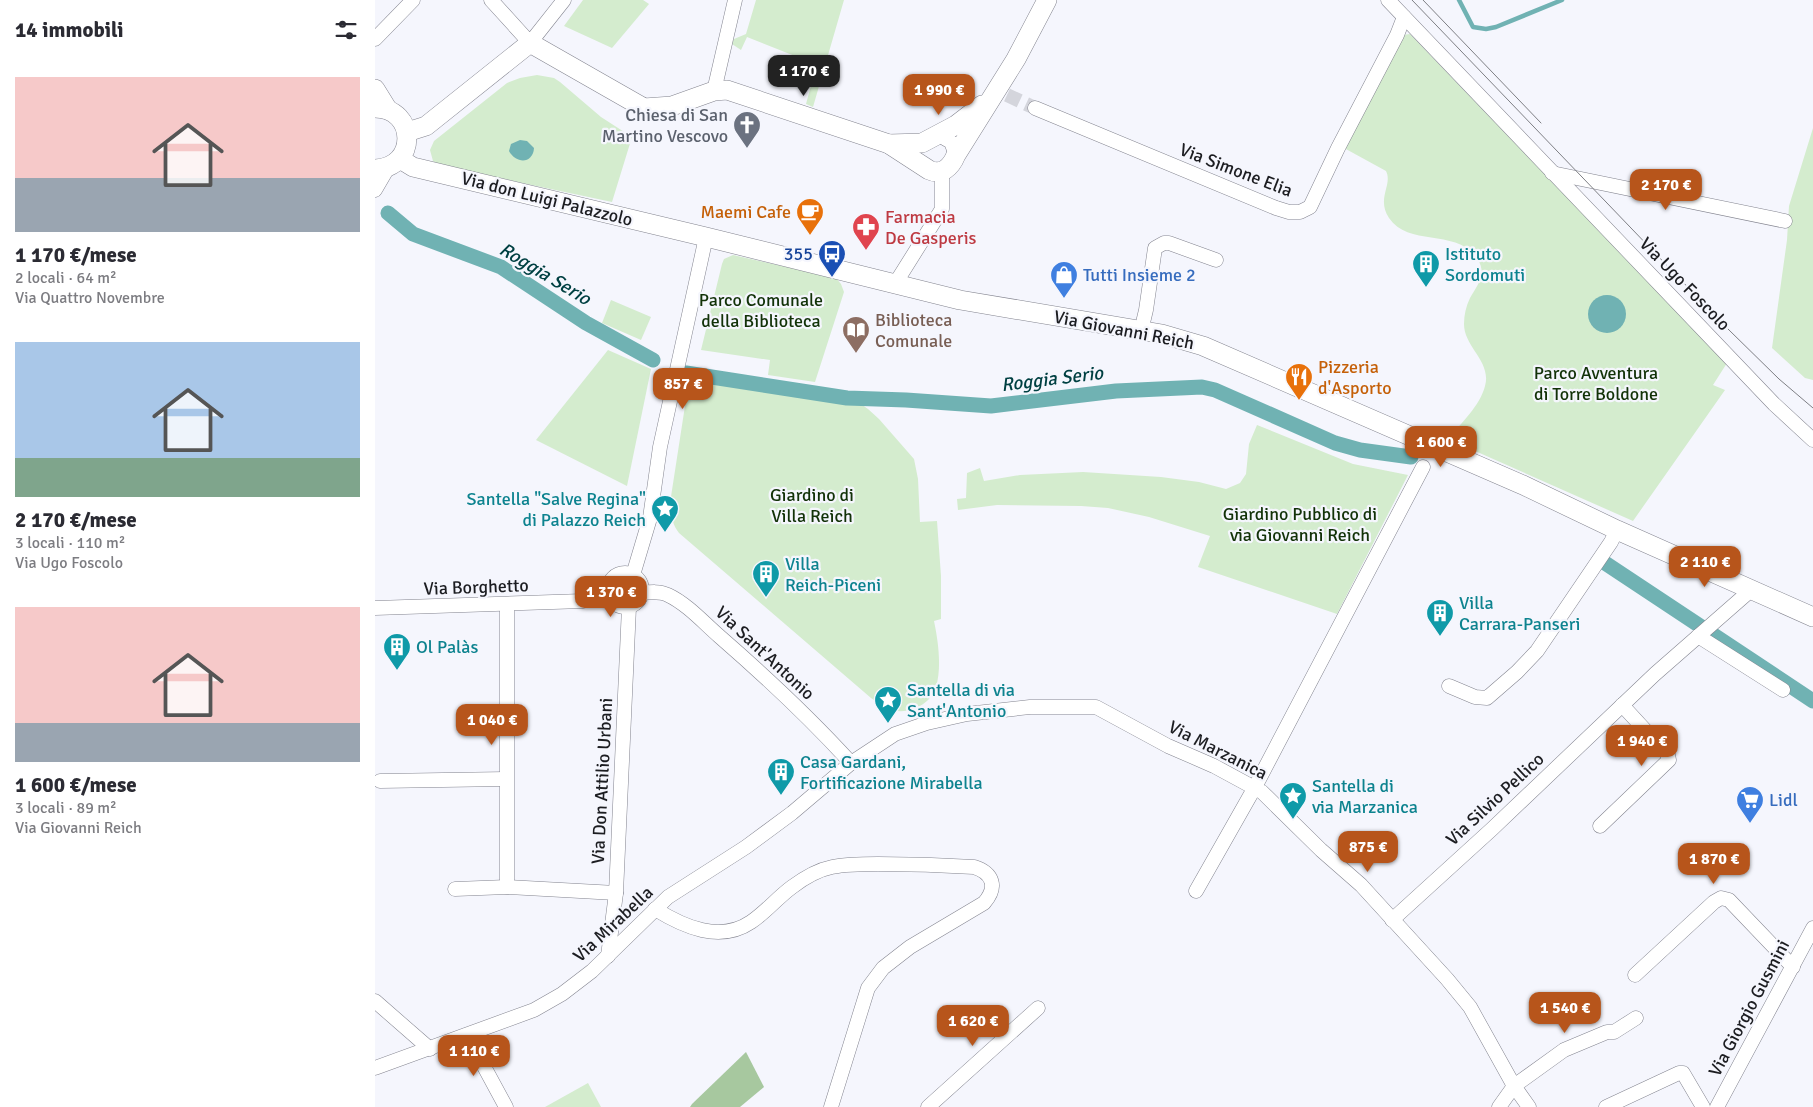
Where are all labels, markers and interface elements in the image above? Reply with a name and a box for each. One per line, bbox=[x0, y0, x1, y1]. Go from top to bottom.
icon: filters bbox=[332, 16, 360, 44]
text: 14 immobili bbox=[15, 17, 124, 43]
pin: 1 170 € bbox=[758, 54, 850, 97]
text: 1 170 € bbox=[779, 61, 829, 81]
pin: 1 990 € bbox=[893, 74, 985, 116]
text: 1 990 € bbox=[914, 80, 964, 100]
place label: Chiesa di San Martino Vescovo bbox=[602, 104, 728, 147]
icon: home bbox=[143, 110, 233, 200]
church icon: Chiesa di San Martino Vescovo bbox=[732, 110, 762, 149]
street label: Via Simone Elia bbox=[1176, 138, 1296, 202]
street label: Via don Luigi Palazzolo bbox=[459, 167, 635, 231]
pin: 2 170 € bbox=[1620, 168, 1712, 211]
text: 2 170 € bbox=[1641, 175, 1691, 195]
cafe icon: Maemi Cafe bbox=[795, 197, 825, 236]
place label: Maemi Cafe bbox=[700, 201, 791, 223]
place label: Farmacia De Gasperis bbox=[885, 206, 977, 249]
pharmacy icon: Farmacia De Gasperis bbox=[851, 212, 881, 251]
street label: Via Ugo Foscolo bbox=[1635, 233, 1735, 335]
water label: Roggia Serio bbox=[495, 237, 596, 311]
bus stop icon: 355 bbox=[817, 239, 847, 278]
text: 1 170 €/mese bbox=[15, 242, 137, 268]
place label: 355 bbox=[784, 243, 813, 265]
place label: Istituto Sordomuti bbox=[1445, 243, 1525, 286]
building icon: Istituto Sordomuti bbox=[1411, 249, 1441, 288]
shop icon: Tutti Insieme 2 bbox=[1049, 260, 1079, 299]
place label: Tutti Insieme 2 bbox=[1083, 264, 1196, 286]
text: 2 locali · 64 m² bbox=[15, 268, 117, 288]
text: Via Quattro Novembre bbox=[15, 288, 165, 308]
park label: Parco Comunale della Biblioteca bbox=[699, 289, 823, 332]
street label: Via Giovanni Reich bbox=[1052, 306, 1196, 354]
place label: Biblioteca Comunale bbox=[875, 309, 952, 352]
library icon: Biblioteca Comunale bbox=[841, 315, 871, 354]
place label: Pizzeria d'Asporto bbox=[1318, 356, 1392, 399]
water label: Roggia Serio bbox=[1000, 361, 1105, 397]
restaurant icon: Pizzeria d'Asporto bbox=[1284, 362, 1314, 401]
park label: Parco Avventura di Torre Boldone bbox=[1534, 362, 1658, 405]
pin: 857 € bbox=[648, 368, 718, 410]
text: 857 € bbox=[664, 374, 702, 394]
icon: home bbox=[143, 375, 233, 465]
pin: 1 600 € bbox=[1395, 426, 1487, 468]
text: 1 600 € bbox=[1416, 432, 1466, 452]
park label: Giardino di Villa Reich bbox=[770, 484, 854, 527]
place label: Santella "Salve Regina" di Palazzo Reich bbox=[467, 488, 646, 531]
place icon: Santella "Salve Regina" di Palazzo Reich bbox=[650, 494, 680, 533]
park label: Giardino Pubblico di via Giovanni Reich bbox=[1223, 503, 1377, 546]
text: 2 170 €/mese bbox=[15, 507, 137, 533]
text: 3 locali · 110 m² bbox=[15, 533, 125, 553]
pin: 2 110 € bbox=[1659, 546, 1751, 588]
text: 2 110 € bbox=[1680, 552, 1730, 572]
text: Via Ugo Foscolo bbox=[15, 553, 123, 573]
place label: Villa Reich-Piceni bbox=[785, 553, 881, 596]
building icon: Villa Reich-Piceni bbox=[751, 559, 781, 598]
street label: Via Borghetto bbox=[423, 574, 529, 600]
pin: 1 370 € bbox=[565, 576, 657, 618]
text: 1 370 € bbox=[586, 582, 636, 602]
place label: Villa Carrara-Panseri bbox=[1459, 592, 1581, 635]
building icon: Villa Carrara-Panseri bbox=[1425, 598, 1455, 637]
street label: Via Sant'Antonio bbox=[711, 601, 819, 705]
building icon: Ol Palàs bbox=[382, 632, 412, 671]
place label: Ol Palàs bbox=[416, 636, 478, 658]
icon: home bbox=[143, 640, 233, 730]
place label: Santella di via Sant'Antonio bbox=[907, 679, 1015, 722]
place icon: Santella di via Sant'Antonio bbox=[873, 685, 903, 724]
street label: Via Don Attilio Urbani bbox=[587, 697, 617, 865]
pin: 1 040 € bbox=[446, 704, 538, 746]
text: 1 040 € bbox=[467, 710, 517, 730]
street label: Via Marzanica bbox=[1165, 716, 1271, 784]
pin: 1 940 € bbox=[1596, 724, 1688, 767]
text: 1 940 € bbox=[1617, 731, 1667, 751]
street label: Via Silvio Pellico bbox=[1441, 748, 1549, 850]
place label: Casa Gardani, Fortificazione Mirabella bbox=[800, 751, 983, 794]
building icon: Casa Gardani, Fortificazione Mirabella bbox=[766, 757, 796, 796]
text: 1 600 €/mese bbox=[15, 772, 137, 798]
place label: Santella di via Marzanica bbox=[1312, 775, 1418, 818]
place icon: Santella di via Marzanica bbox=[1278, 781, 1308, 820]
supermarket icon: Lidl bbox=[1735, 785, 1765, 824]
place label: Lidl bbox=[1769, 789, 1798, 811]
text: 3 locali · 89 m² bbox=[15, 798, 117, 818]
text: Via Giovanni Reich bbox=[15, 818, 142, 838]
pin: 875 € bbox=[1333, 830, 1403, 873]
text: 875 € bbox=[1349, 837, 1387, 857]
pin: 1 870 € bbox=[1668, 842, 1760, 885]
text: 1 870 € bbox=[1689, 849, 1739, 869]
street label: Via Mirabella bbox=[568, 881, 658, 967]
street label: Via Giorgio Gusmini bbox=[1704, 936, 1794, 1080]
pin: 1 540 € bbox=[1519, 992, 1611, 1034]
text: 1 540 € bbox=[1540, 998, 1590, 1018]
pin: 1 620 € bbox=[927, 1004, 1019, 1047]
text: 1 620 € bbox=[948, 1011, 998, 1031]
pin: 1 110 € bbox=[428, 1034, 520, 1077]
text: 1 110 € bbox=[449, 1041, 499, 1061]

